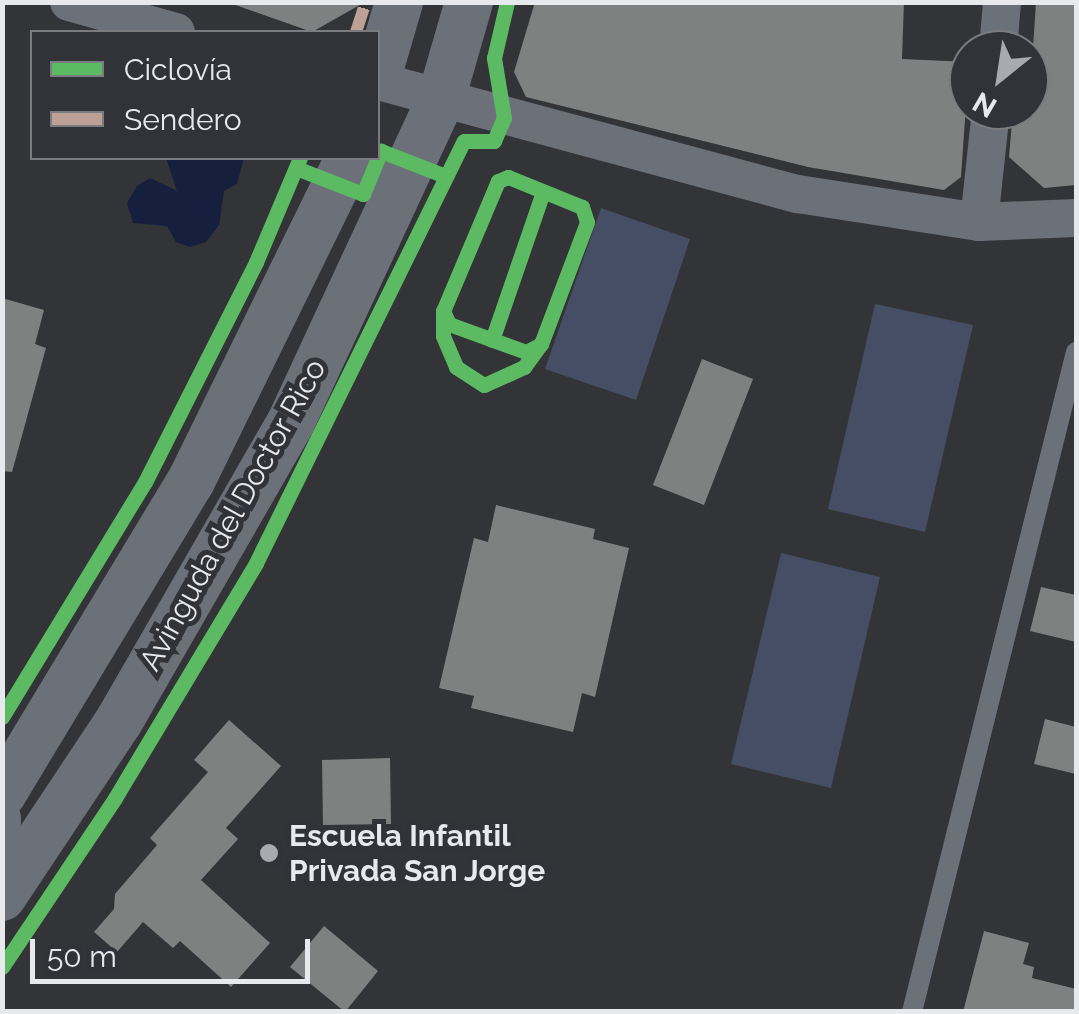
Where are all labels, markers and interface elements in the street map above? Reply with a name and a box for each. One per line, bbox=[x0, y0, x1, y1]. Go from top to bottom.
legend bbox=[30, 30, 380, 160]
north arrow bbox=[949, 30, 1049, 130]
text: Ciclovía bbox=[124, 52, 232, 87]
text: N bbox=[967, 85, 1002, 124]
text: Sendero bbox=[124, 102, 241, 137]
street label: Avinguda del Doctor Rico bbox=[132, 352, 334, 678]
place label: Escuela Infantil Privada San Jorge bbox=[289, 818, 546, 888]
marker: Escuela Infantil Privada San Jorge bbox=[258, 842, 280, 864]
scale bar bbox=[35, 919, 315, 981]
text: 50 m bbox=[47, 939, 117, 974]

